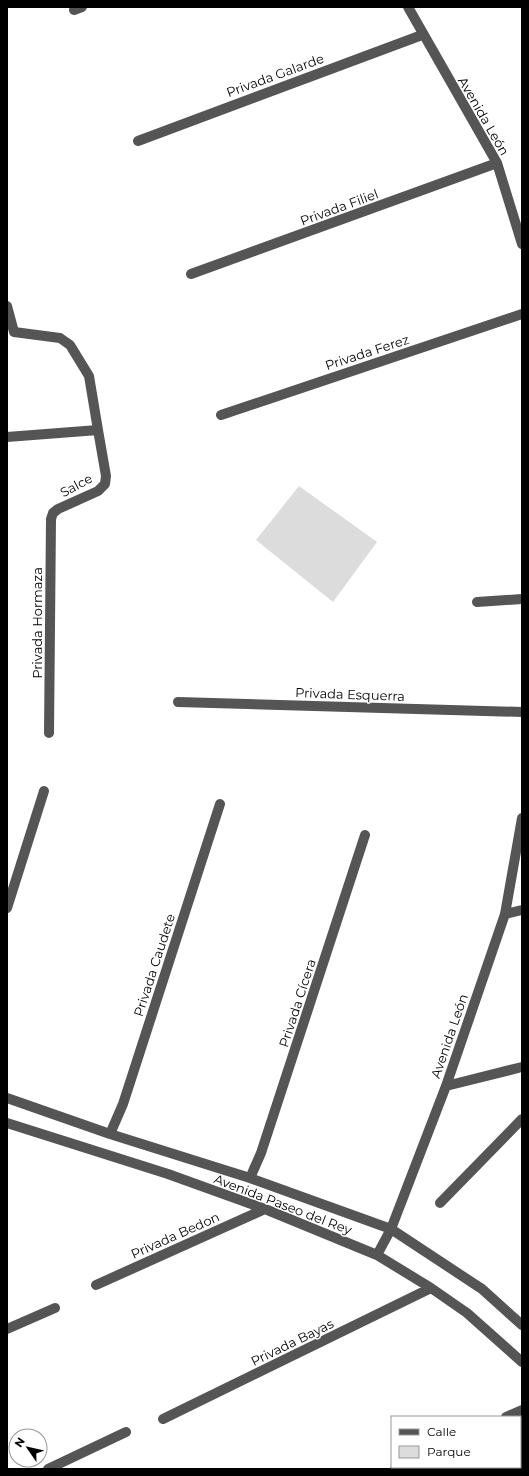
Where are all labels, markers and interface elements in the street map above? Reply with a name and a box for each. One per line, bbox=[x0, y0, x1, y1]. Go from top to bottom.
street label: Privada Galarde bbox=[224, 50, 326, 100]
street label: Avenida León bbox=[455, 74, 513, 158]
street label: Privada Filiel bbox=[298, 185, 380, 229]
street label: Privada Ferez bbox=[323, 331, 411, 373]
street label: Salce bbox=[57, 470, 95, 500]
street label: Privada Hormaza bbox=[29, 567, 45, 679]
street label: Privada Esquerra bbox=[295, 684, 405, 704]
street label: Privada Caudete bbox=[130, 911, 178, 1018]
street label: Privada Cícera bbox=[275, 957, 319, 1049]
street label: Avenida León bbox=[427, 992, 471, 1080]
street label: Avenida Paseo del Rey bbox=[212, 1170, 355, 1238]
street label: Privada Bedon bbox=[128, 1208, 222, 1262]
street label: Privada Bayas bbox=[248, 1315, 336, 1369]
legend bbox=[391, 1416, 521, 1468]
text: Calle bbox=[427, 1424, 456, 1439]
north arrow bbox=[8, 1428, 48, 1468]
text: N bbox=[11, 1435, 28, 1450]
text: Parque bbox=[427, 1444, 471, 1459]

